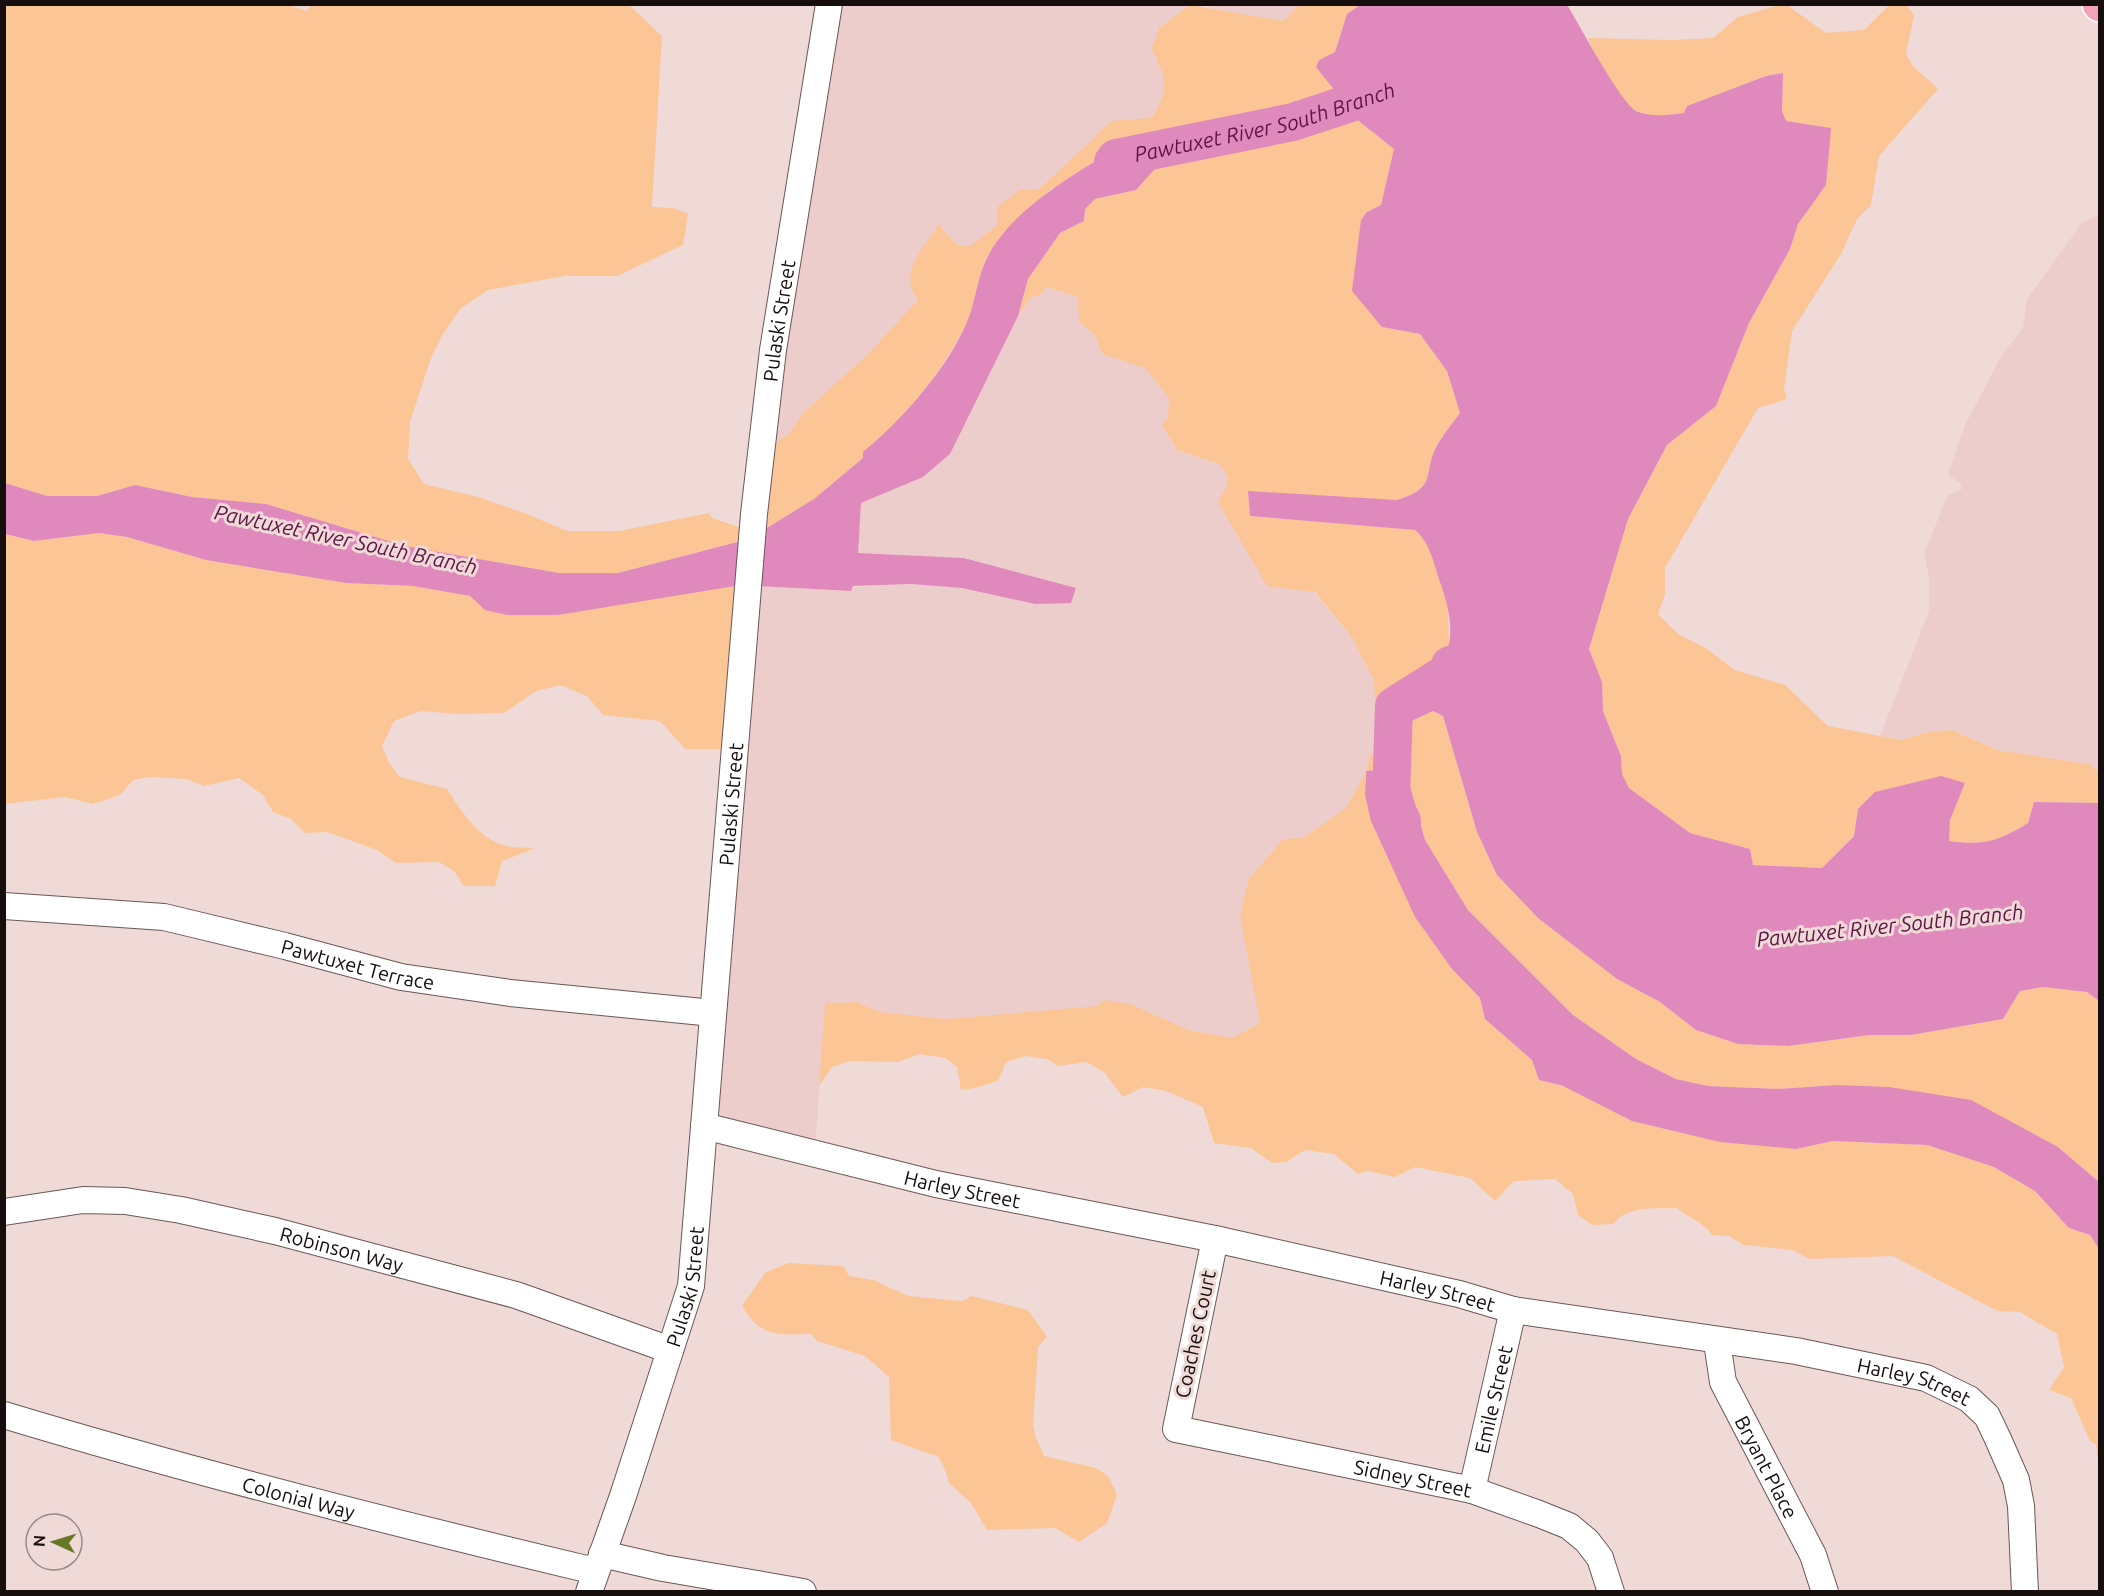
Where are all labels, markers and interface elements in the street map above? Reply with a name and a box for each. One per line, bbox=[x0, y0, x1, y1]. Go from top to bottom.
water label: Pawtuxet River South Branch bbox=[1132, 77, 1398, 166]
street label: Pulaski Street bbox=[758, 258, 799, 383]
water label: Pawtuxet River South Branch bbox=[212, 499, 480, 579]
street label: Pulaski Street bbox=[714, 742, 747, 866]
water label: Pawtuxet River South Branch bbox=[1755, 899, 2025, 951]
street label: Pawtuxet Terrace bbox=[279, 934, 436, 993]
street label: Harley Street bbox=[902, 1165, 1023, 1212]
street label: Robinson Way bbox=[278, 1221, 406, 1276]
street label: Pulaski Street bbox=[661, 1225, 707, 1350]
street label: Harley Street bbox=[1378, 1265, 1498, 1316]
street label: Coaches Court bbox=[1170, 1268, 1220, 1400]
street label: Emile Street bbox=[1469, 1343, 1516, 1456]
street label: Harley Street bbox=[1855, 1353, 1975, 1410]
street label: Bryant Place bbox=[1731, 1412, 1803, 1522]
street label: Sidney Street bbox=[1352, 1455, 1474, 1501]
street label: Colonial Way bbox=[240, 1472, 358, 1523]
north arrow bbox=[24, 1512, 84, 1572]
text: N bbox=[30, 1534, 48, 1548]

